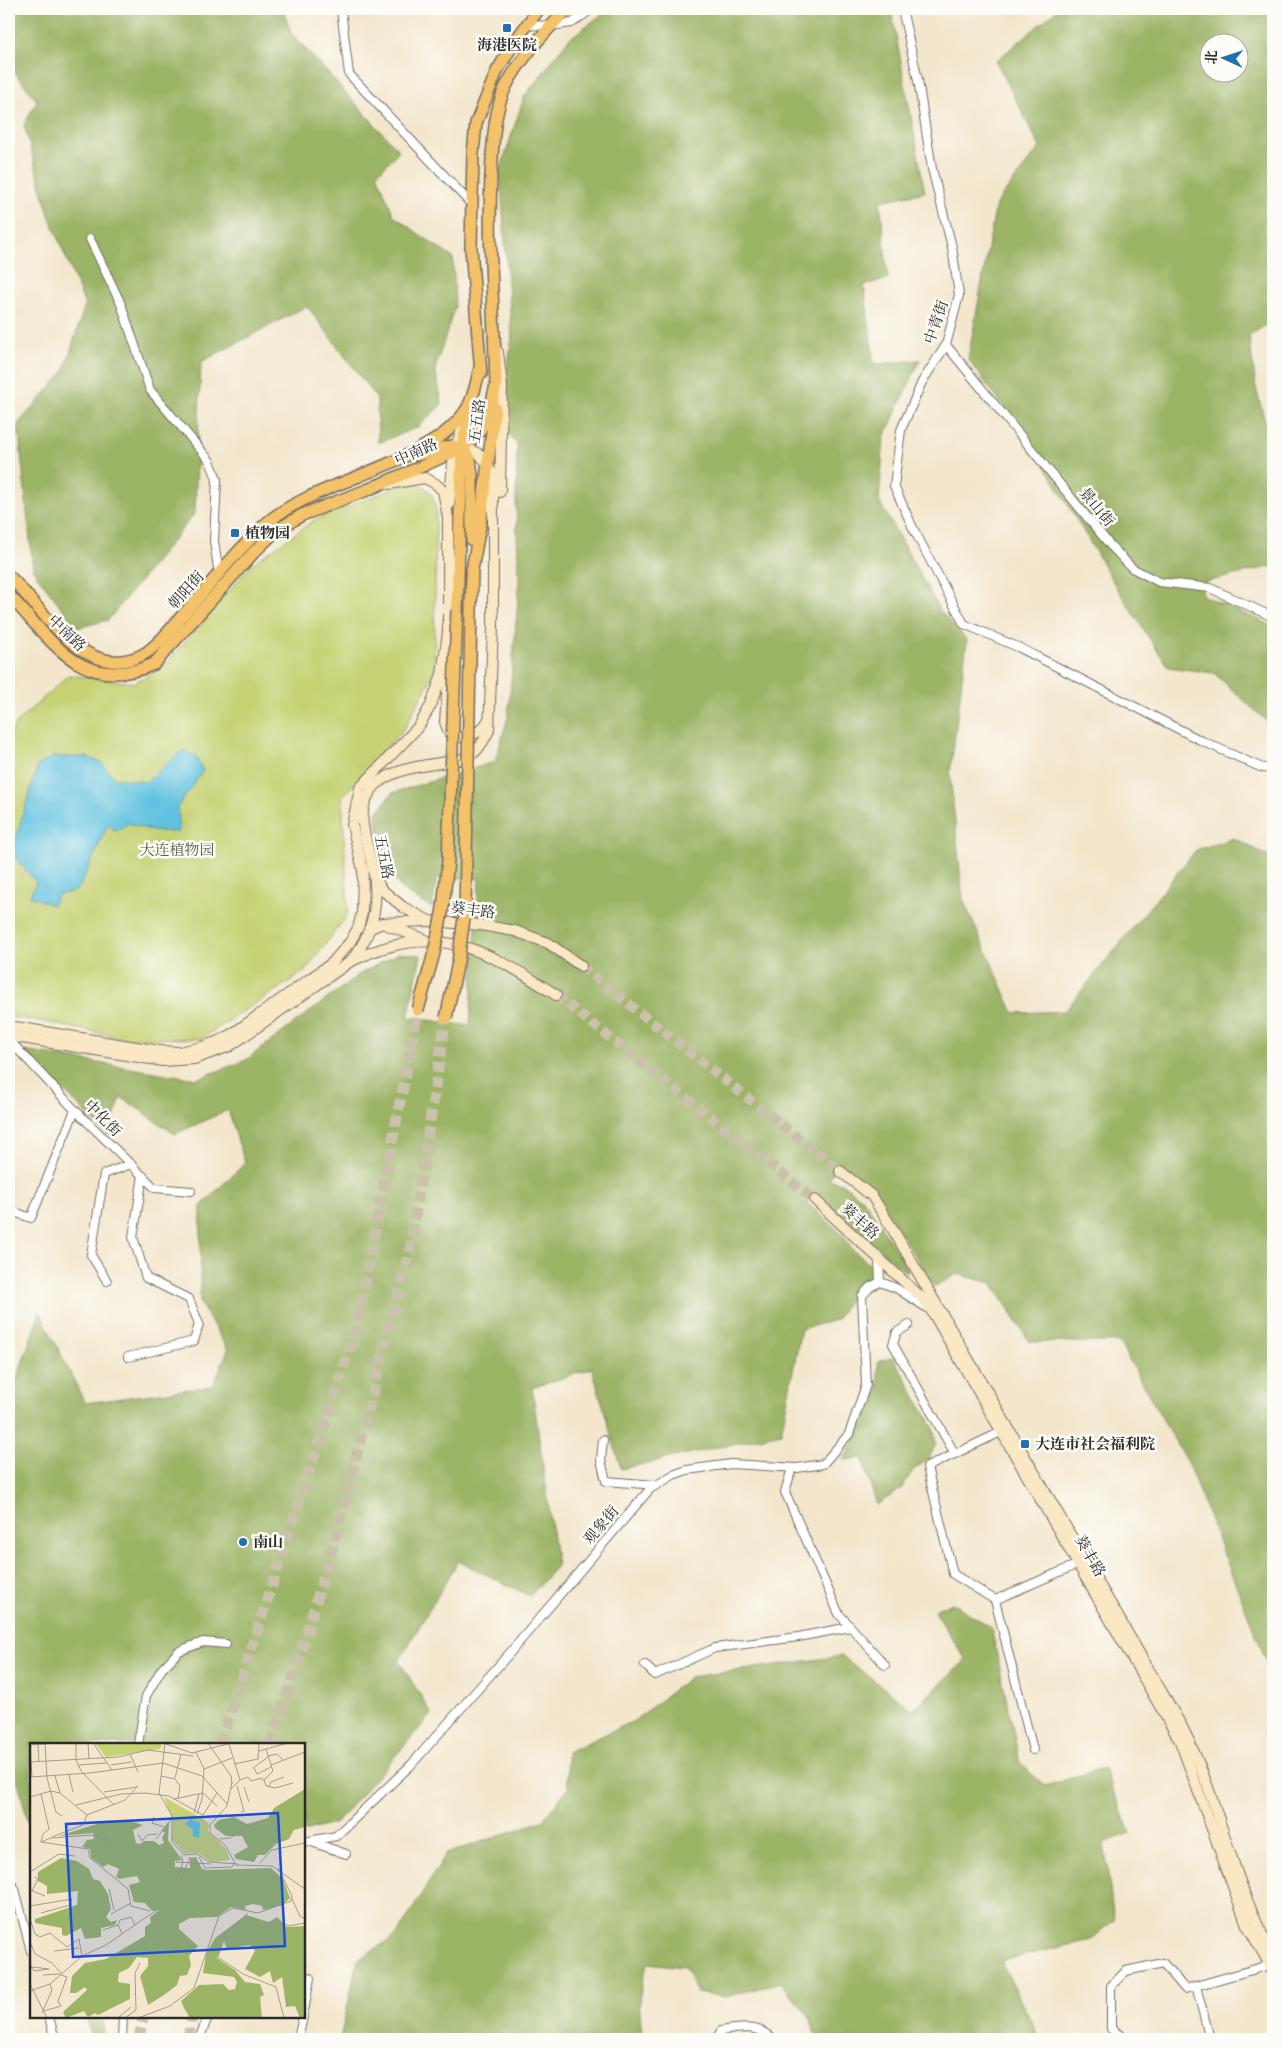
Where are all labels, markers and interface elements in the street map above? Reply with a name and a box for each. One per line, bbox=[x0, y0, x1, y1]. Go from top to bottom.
marker: 海港医院 bbox=[501, 22, 513, 34]
north arrow bbox=[1200, 32, 1250, 82]
place label: 海港医院 bbox=[477, 36, 537, 57]
text: 北 bbox=[1203, 50, 1223, 65]
street label: 中青街 bbox=[920, 298, 955, 347]
street label: 五五路 bbox=[465, 398, 492, 445]
street label: 中南路 bbox=[392, 435, 441, 472]
street label: 景山街 bbox=[1073, 484, 1118, 532]
place label: 植物园 bbox=[245, 524, 290, 545]
marker: 植物园 bbox=[229, 527, 241, 539]
street label: 朝阳街 bbox=[164, 567, 210, 615]
street label: 中南路 bbox=[42, 611, 89, 657]
street label: 五五路 bbox=[368, 833, 397, 881]
park label: 大连植物园 bbox=[139, 841, 215, 862]
street label: 葵丰路 bbox=[449, 898, 496, 925]
street label: 中化街 bbox=[79, 1096, 125, 1142]
street label: 葵丰路 bbox=[835, 1199, 883, 1245]
place label: 大连市社会福利院 bbox=[1035, 1435, 1155, 1456]
marker: 大连市社会福利院 bbox=[1019, 1438, 1031, 1450]
street label: 观象街 bbox=[580, 1502, 625, 1550]
street label: 葵丰路 bbox=[1068, 1532, 1109, 1581]
place label: 南山 bbox=[253, 1533, 283, 1554]
marker: 南山 bbox=[237, 1536, 249, 1548]
inset map bbox=[30, 1743, 305, 2018]

